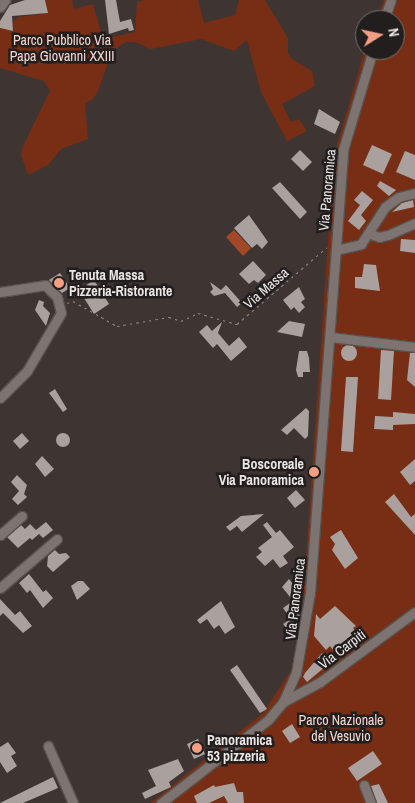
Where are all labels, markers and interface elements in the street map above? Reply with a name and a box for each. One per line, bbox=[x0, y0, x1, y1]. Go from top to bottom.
north arrow bbox=[355, 10, 405, 60]
text: N bbox=[384, 27, 403, 38]
park label: Parco Pubblico Via Papa Giovanni XXIII bbox=[10, 32, 114, 64]
street label: Via Panoramica bbox=[315, 148, 339, 232]
street label: Via Massa bbox=[240, 264, 292, 312]
place label: Tenuta Massa Pizzeria-Ristorante bbox=[69, 267, 172, 300]
marker: Tenuta Massa Pizzeria-Ristorante bbox=[53, 277, 65, 289]
place label: Boscoreale Via Panoramica bbox=[219, 456, 304, 488]
marker: Boscoreale Via Panoramica bbox=[308, 466, 320, 478]
street label: Via Panoramica bbox=[282, 557, 308, 641]
street label: Via Carpiti bbox=[315, 626, 369, 672]
park label: Parco Nazionale del Vesuvio bbox=[299, 712, 383, 744]
place label: Panoramica 53 pizzeria bbox=[207, 732, 272, 764]
marker: Panoramica 53 pizzeria bbox=[191, 742, 203, 754]

